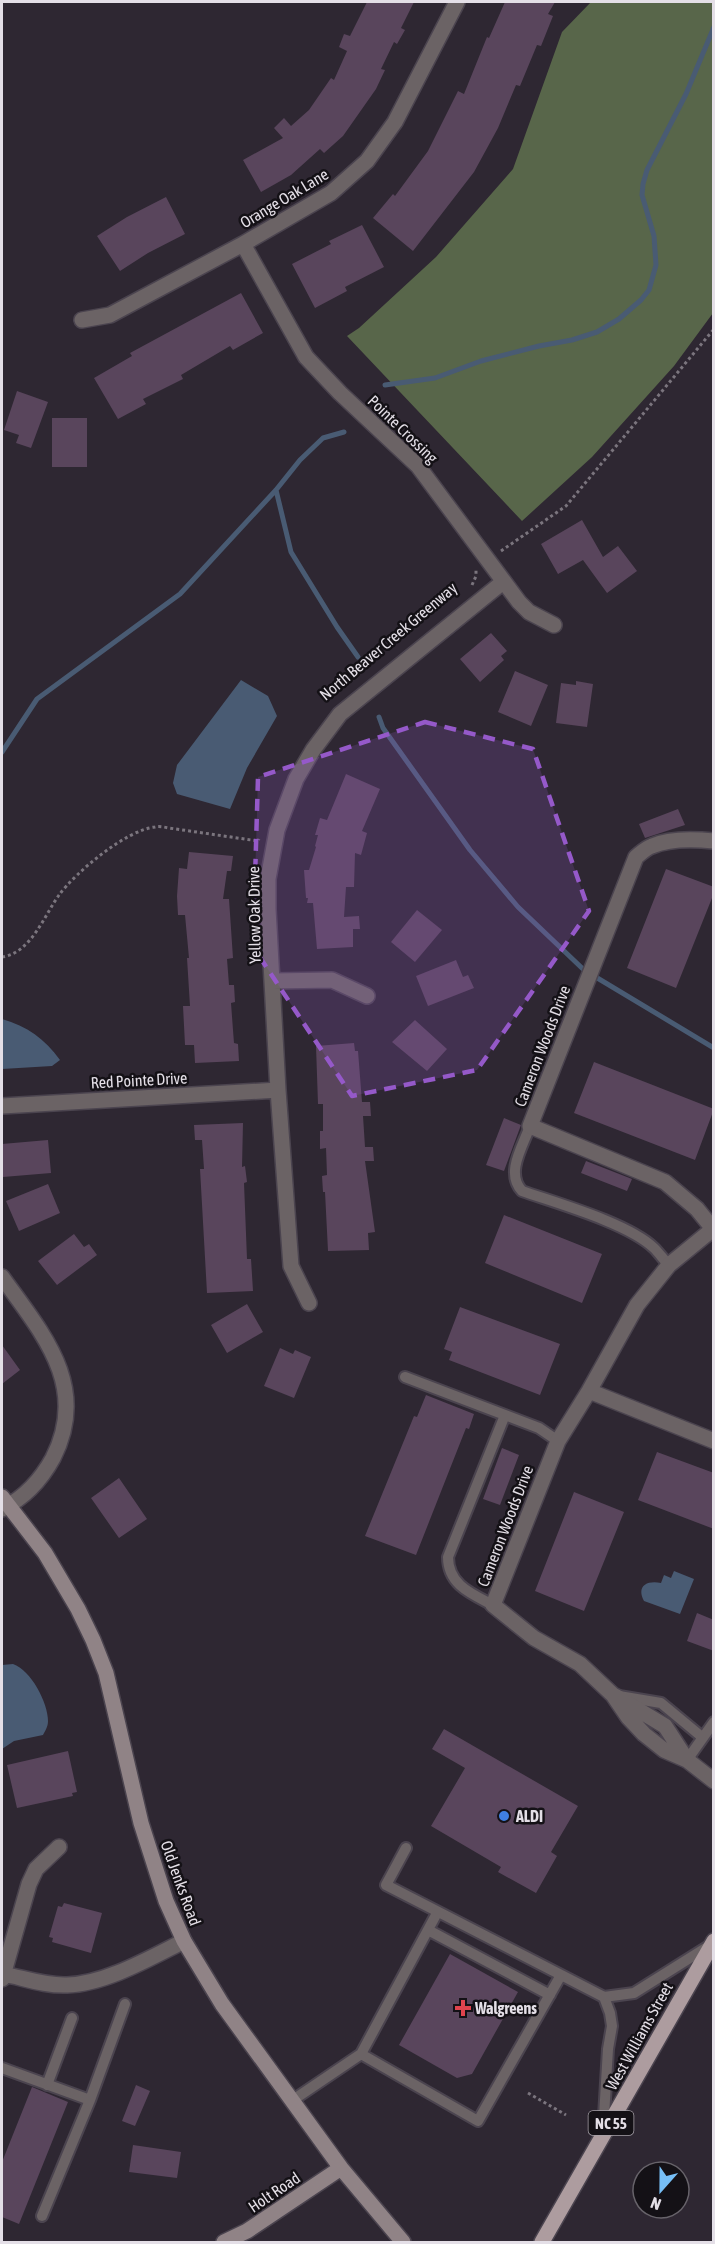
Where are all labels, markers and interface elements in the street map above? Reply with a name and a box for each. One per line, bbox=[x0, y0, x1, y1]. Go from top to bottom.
street label: Orange Oak Lane bbox=[237, 165, 332, 232]
street label: Pointe Crossing bbox=[364, 391, 442, 467]
street label: North Beaver Creek Greenway bbox=[316, 578, 461, 704]
street label: Yellow Oak Drive bbox=[244, 866, 264, 964]
street label: Cameron Woods Drive bbox=[511, 983, 573, 1109]
street label: Red Pointe Drive bbox=[90, 1068, 188, 1092]
street label: Cameron Woods Drive bbox=[474, 1463, 536, 1589]
place label: ALDI bbox=[515, 1807, 543, 1825]
marker: ALDI bbox=[497, 1809, 511, 1823]
street label: Old Jenks Road bbox=[157, 1838, 205, 1928]
street label: West Williams Street bbox=[602, 1979, 676, 2093]
place label: Walgreens bbox=[474, 1999, 537, 2017]
marker: Walgreens bbox=[456, 2001, 470, 2015]
road number: NC 55 bbox=[588, 2111, 634, 2135]
north arrow bbox=[631, 2160, 691, 2220]
street label: Holt Road bbox=[245, 2168, 303, 2216]
text: N bbox=[648, 2194, 663, 2214]

